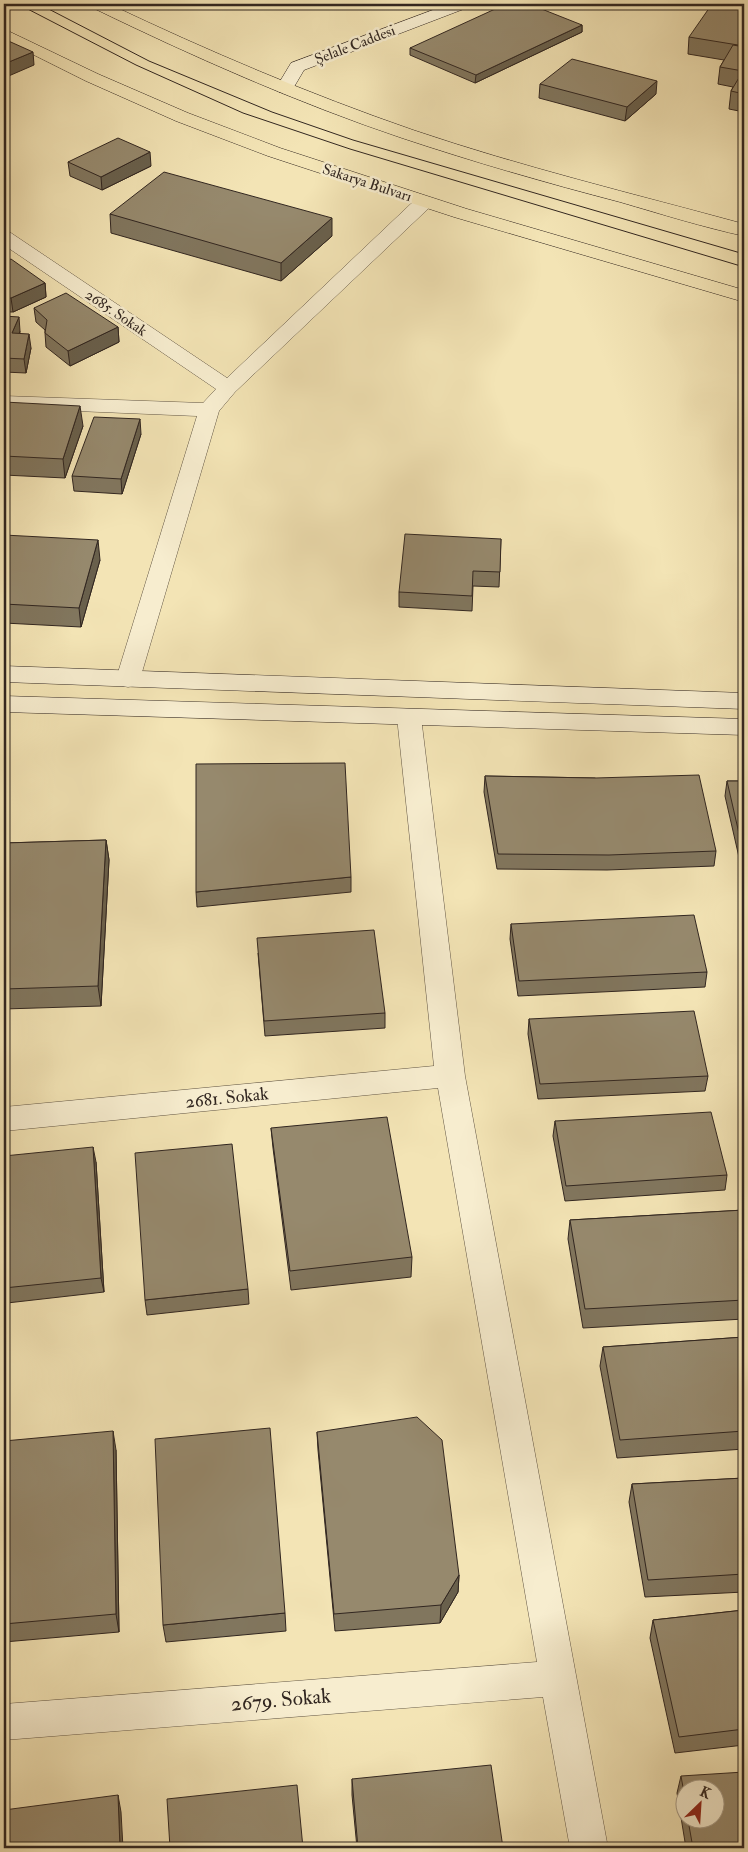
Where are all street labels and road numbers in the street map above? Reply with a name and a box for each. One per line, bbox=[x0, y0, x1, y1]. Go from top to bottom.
street label: Şelale Caddesi bbox=[312, 21, 398, 69]
street label: Sakarya Bulvarı bbox=[320, 160, 414, 206]
street label: 2685. Sokak bbox=[81, 285, 151, 341]
street label: 2681. Sokak bbox=[184, 1082, 270, 1114]
street label: 2679. Sokak bbox=[230, 1682, 332, 1718]

